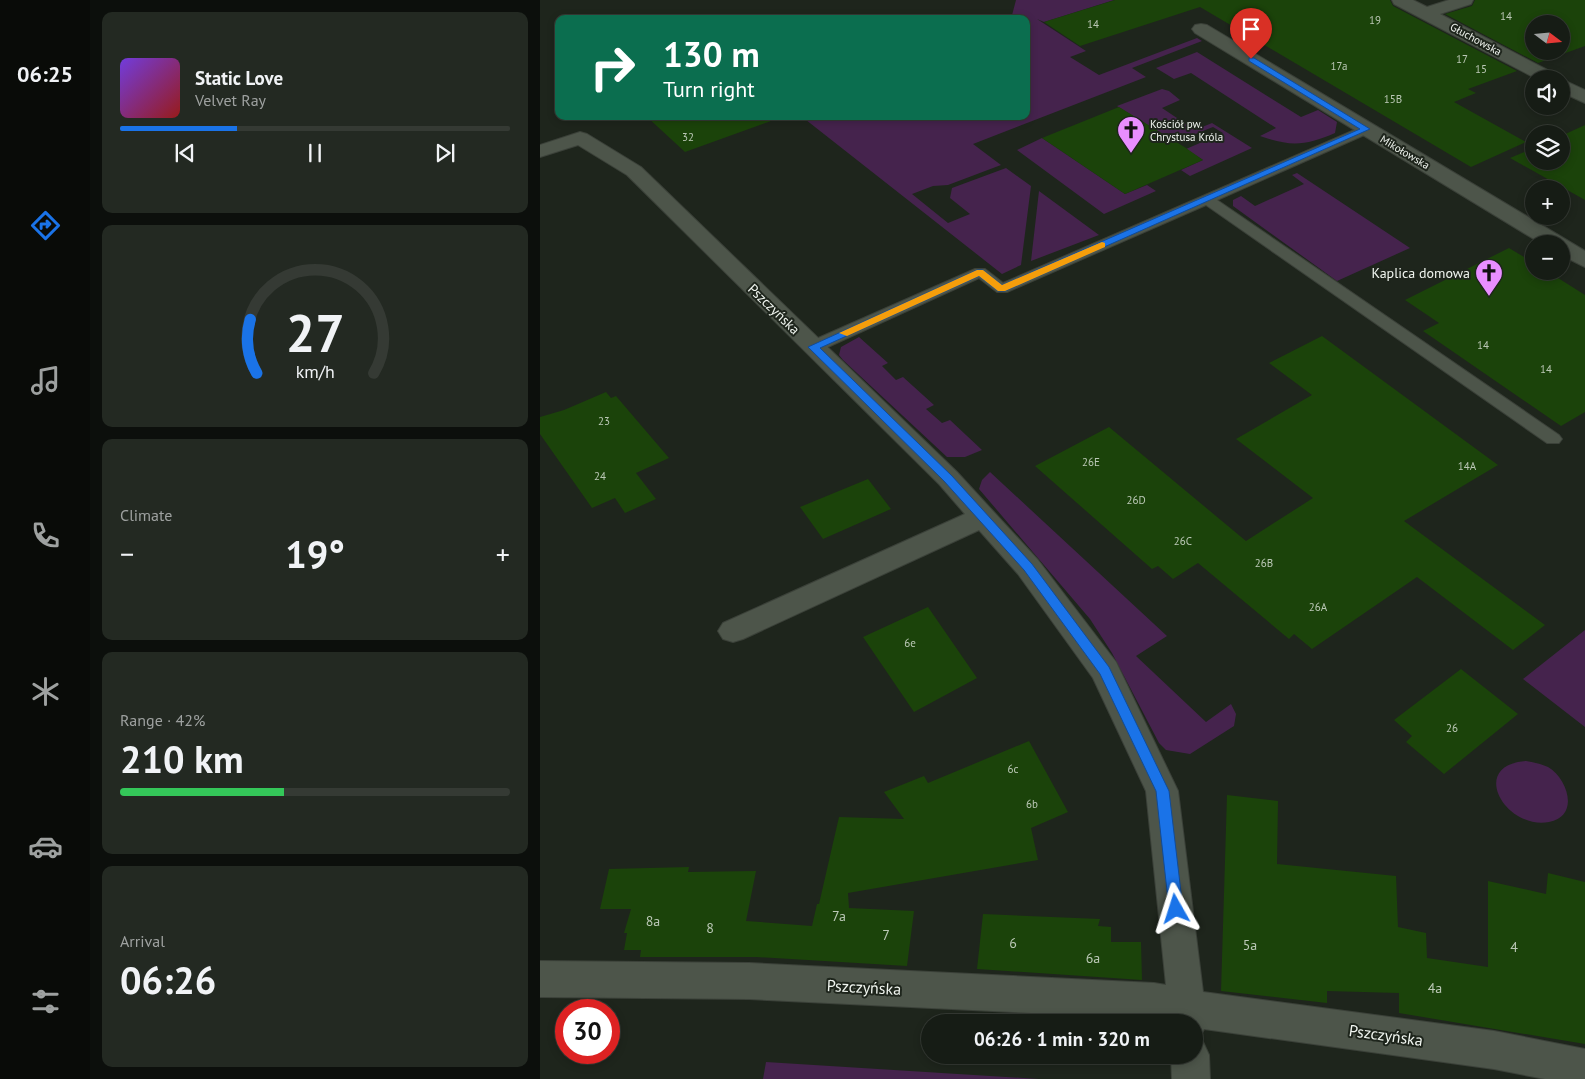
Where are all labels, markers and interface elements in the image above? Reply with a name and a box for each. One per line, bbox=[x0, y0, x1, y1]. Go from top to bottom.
pin bbox=[1230, 8, 1272, 59]
house number: 14 bbox=[1500, 9, 1512, 23]
house number: 19 bbox=[1369, 13, 1381, 27]
icon: arrive bbox=[1237, 15, 1265, 43]
north arrow bbox=[1525, 15, 1570, 60]
map controls bbox=[1525, 15, 1570, 280]
house number: 14 bbox=[1087, 17, 1099, 31]
street label: Głuchowska bbox=[1448, 20, 1504, 58]
text: 130 m bbox=[663, 31, 760, 77]
icon: right bbox=[580, 35, 645, 100]
house number: 17 bbox=[1456, 52, 1468, 66]
house number: 17a bbox=[1331, 59, 1347, 73]
text: 06:25 bbox=[17, 60, 73, 88]
house number: 15 bbox=[1475, 62, 1487, 76]
text: Static Love bbox=[195, 66, 283, 90]
button: sound bbox=[1525, 70, 1570, 115]
text: Turn right bbox=[663, 75, 755, 103]
text: Velvet Ray bbox=[195, 90, 266, 110]
house number: 15B bbox=[1384, 92, 1402, 106]
church icon: Kościół pw. Chrystusa Króla bbox=[1116, 115, 1146, 154]
place label: Kościół pw. Chrystusa Króla bbox=[1150, 117, 1223, 144]
button: layers bbox=[1525, 125, 1570, 170]
house number: 32 bbox=[682, 130, 694, 144]
street label: Mikołowska bbox=[1378, 132, 1432, 172]
icon: previous bbox=[171, 139, 199, 167]
icon: pause bbox=[301, 139, 329, 167]
icon: next bbox=[431, 139, 459, 167]
button: + bbox=[1525, 180, 1570, 225]
icon: directions bbox=[28, 208, 63, 243]
button: − bbox=[1525, 235, 1570, 280]
church icon: Kaplica domowa bbox=[1474, 258, 1504, 297]
place label: Kaplica domowa bbox=[1372, 264, 1470, 282]
street label: Pszczyńska bbox=[744, 280, 804, 338]
text: 27 bbox=[286, 299, 344, 366]
house number: 14 bbox=[1477, 338, 1489, 352]
text: km/h bbox=[295, 360, 335, 383]
house number: 14 bbox=[1540, 362, 1552, 376]
icon: music bbox=[28, 363, 63, 398]
house number: 23 bbox=[598, 414, 610, 428]
house number: 26E bbox=[1082, 455, 1100, 469]
house number: 14A bbox=[1458, 459, 1477, 473]
house number: 24 bbox=[594, 469, 606, 483]
house number: 26D bbox=[1126, 493, 1146, 507]
text: Climate bbox=[120, 505, 172, 525]
icon: phone bbox=[28, 518, 63, 553]
text: 19° bbox=[285, 529, 345, 578]
house number: 26C bbox=[1174, 534, 1192, 548]
text: − bbox=[120, 535, 134, 572]
text: + bbox=[496, 535, 510, 572]
house number: 26B bbox=[1255, 556, 1273, 570]
house number: 26A bbox=[1309, 600, 1328, 614]
house number: 6e bbox=[904, 636, 916, 650]
icon: climate bbox=[28, 674, 63, 709]
text: Range · 42% bbox=[120, 710, 205, 730]
house number: 26 bbox=[1446, 721, 1458, 735]
text: 210 km bbox=[120, 734, 244, 783]
house number: 6c bbox=[1008, 762, 1019, 776]
house number: 6b bbox=[1026, 797, 1038, 811]
icon: car bbox=[28, 829, 63, 864]
position arrow bbox=[1149, 882, 1201, 934]
house number: 7a bbox=[832, 907, 846, 925]
house number: 8a bbox=[646, 912, 660, 930]
house number: 8 bbox=[706, 919, 714, 937]
house number: 7 bbox=[882, 926, 890, 944]
text: Arrival bbox=[120, 931, 165, 951]
house number: 6 bbox=[1009, 934, 1017, 952]
house number: 5a bbox=[1243, 936, 1257, 954]
house number: 4 bbox=[1510, 938, 1518, 956]
house number: 6a bbox=[1086, 949, 1100, 967]
text: 06:26 bbox=[120, 955, 216, 1004]
street label: Pszczyńska bbox=[826, 975, 902, 999]
house number: 4a bbox=[1428, 979, 1442, 997]
icon: filters bbox=[28, 984, 63, 1019]
speed limit sign: 30 bbox=[555, 999, 620, 1064]
street label: Pszczyńska bbox=[1348, 1020, 1424, 1050]
text: 06:26 · 1 min · 320 m bbox=[974, 1027, 1150, 1051]

